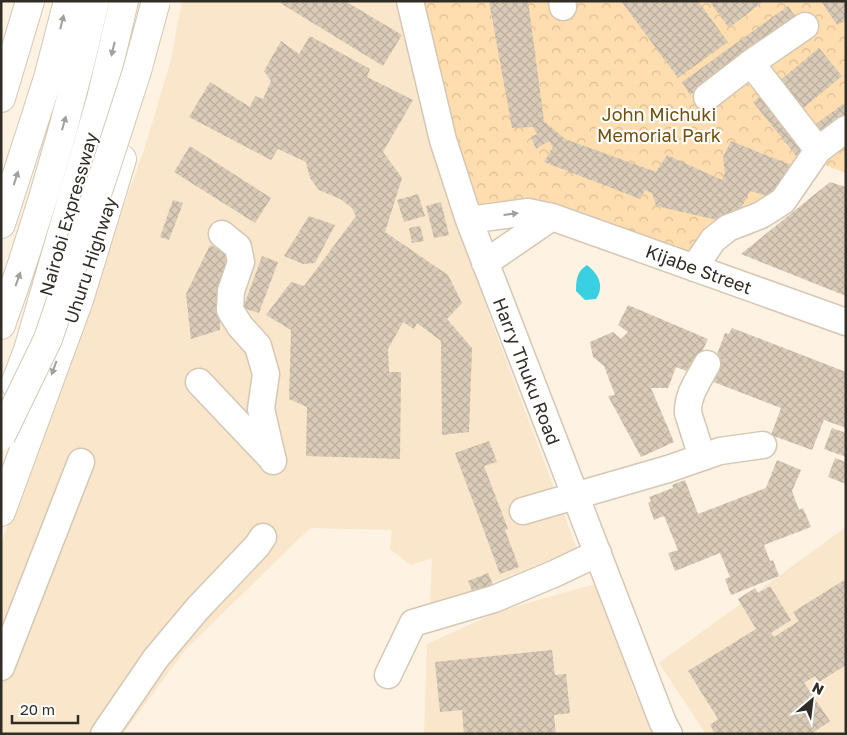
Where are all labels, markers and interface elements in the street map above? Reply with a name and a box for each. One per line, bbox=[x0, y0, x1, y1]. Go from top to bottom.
one-way arrow bbox=[59, 15, 67, 30]
one-way arrow bbox=[109, 41, 117, 56]
park label: John Michuki Memorial Park bbox=[597, 103, 721, 146]
one-way arrow bbox=[61, 116, 69, 131]
street label: Nairobi Expressway bbox=[34, 130, 102, 298]
one-way arrow bbox=[13, 170, 21, 185]
street label: Uhuru Highway bbox=[59, 194, 121, 326]
one-way arrow bbox=[503, 210, 519, 218]
street label: Kijabe Street bbox=[643, 240, 755, 298]
one-way arrow bbox=[14, 271, 22, 286]
street label: Harry Thuku Road bbox=[489, 294, 565, 448]
one-way arrow bbox=[50, 361, 58, 376]
north arrow bbox=[787, 675, 837, 725]
text: N bbox=[810, 678, 827, 698]
scale bar bbox=[12, 692, 79, 724]
text: 20 m bbox=[20, 700, 55, 718]

